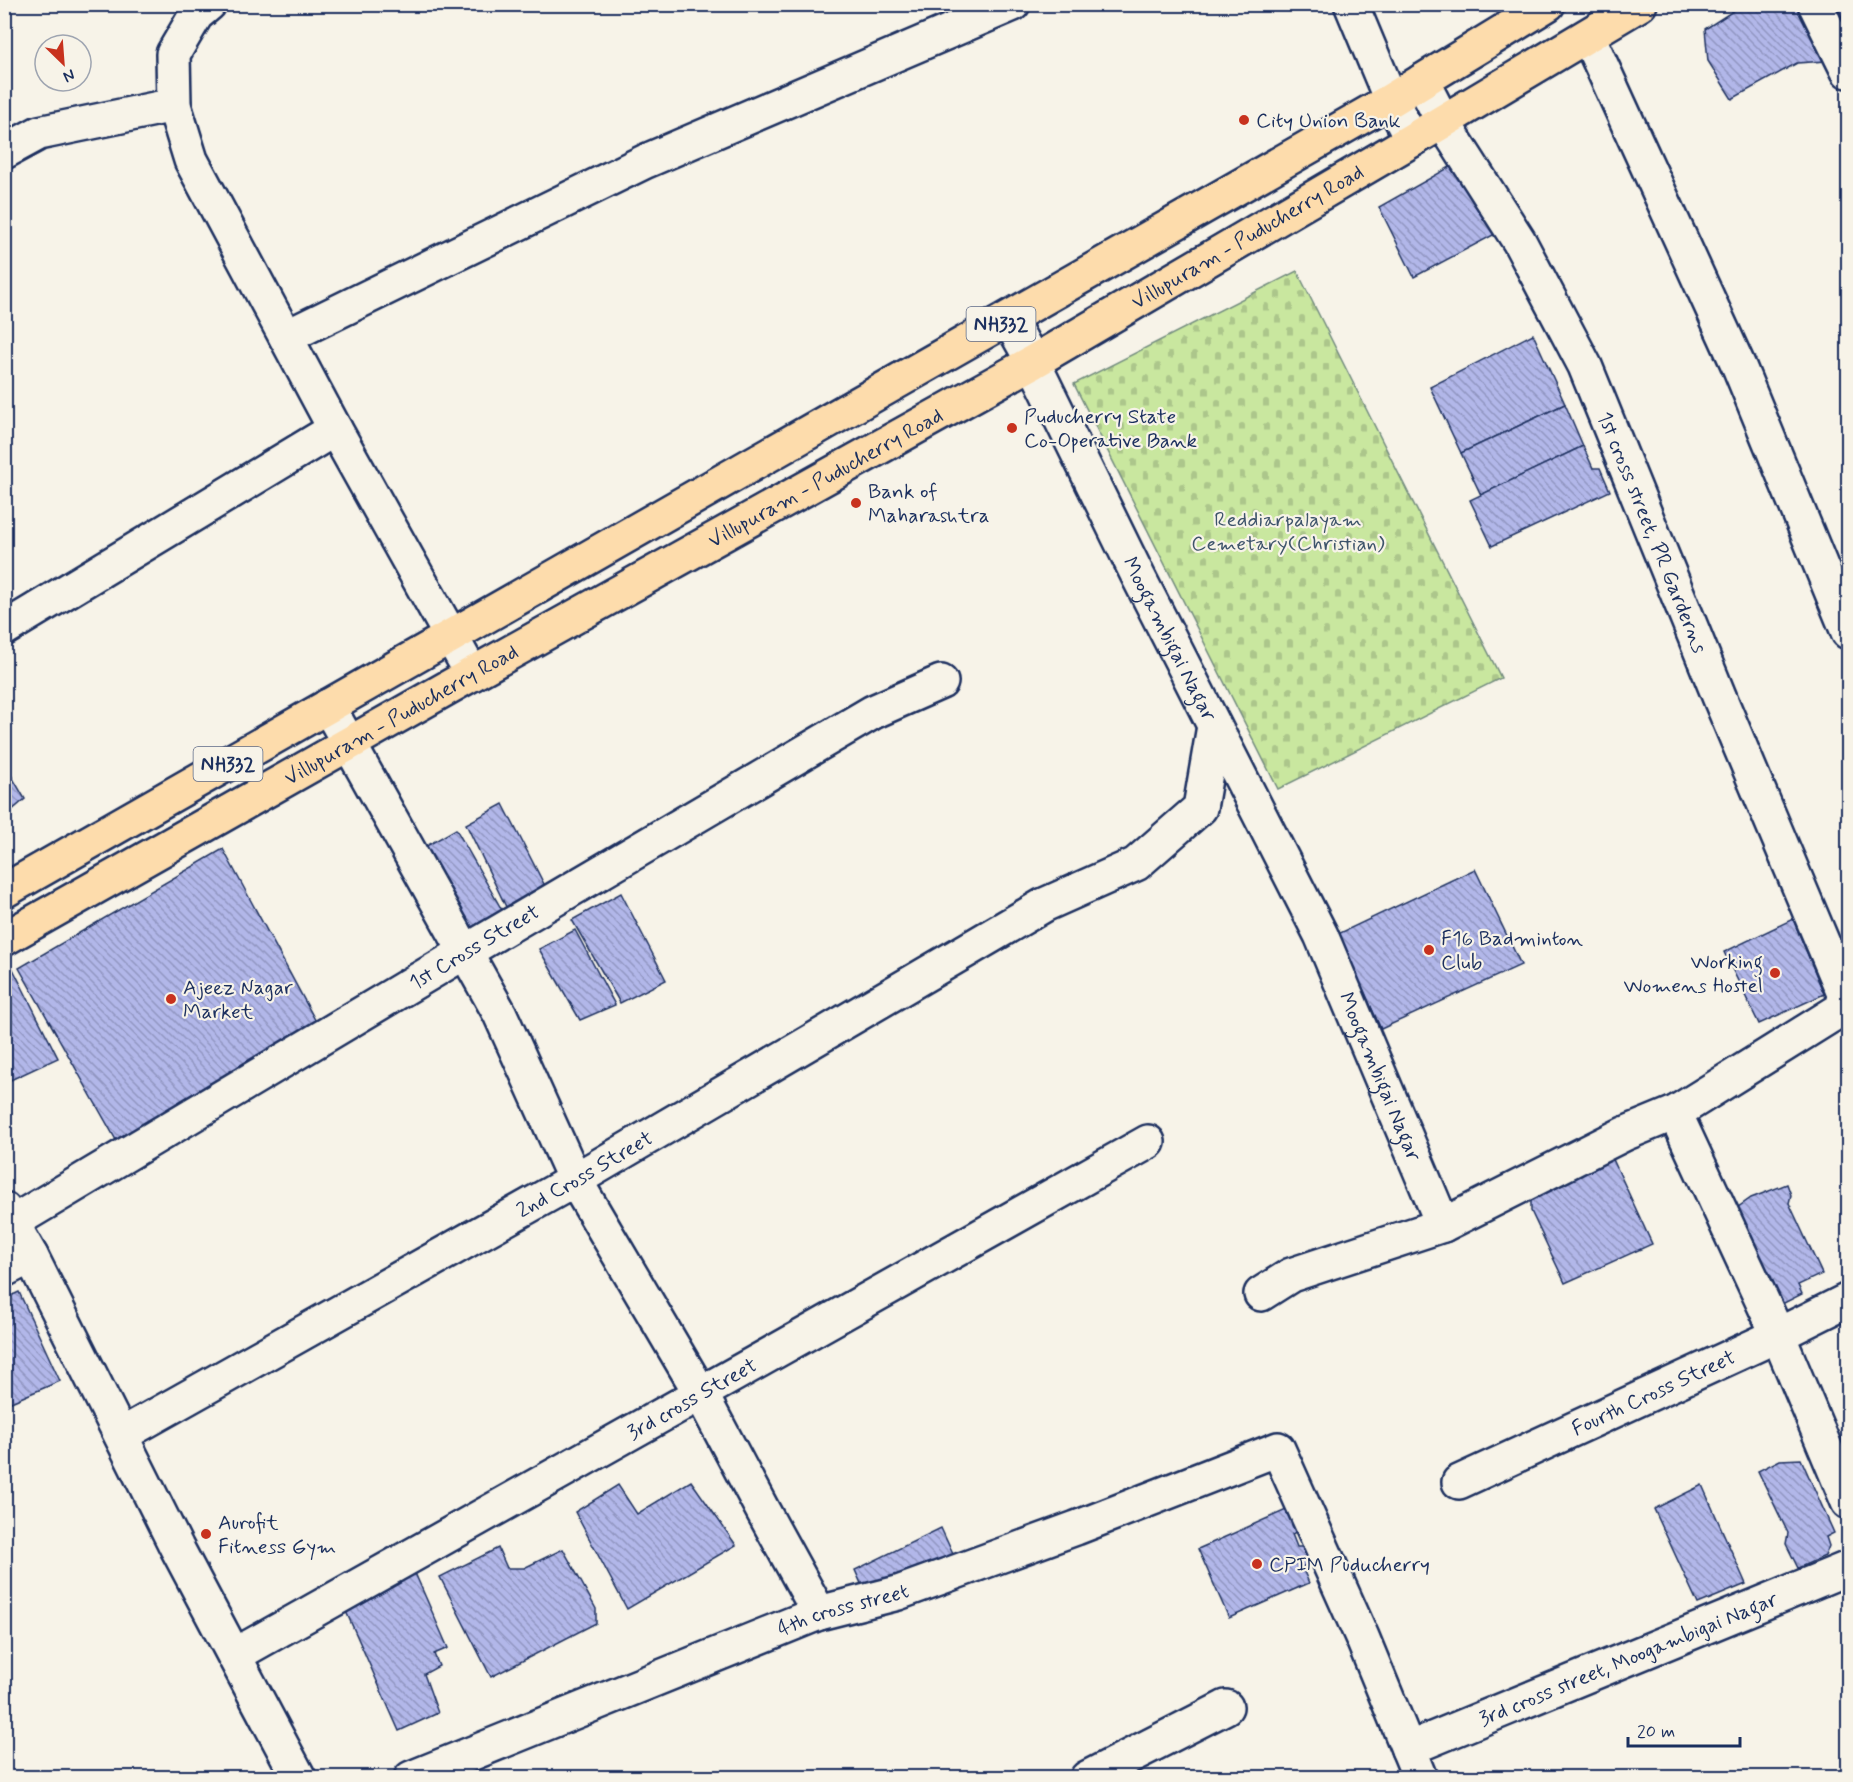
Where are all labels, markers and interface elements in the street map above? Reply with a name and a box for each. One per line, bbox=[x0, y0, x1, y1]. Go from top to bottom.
north arrow bbox=[33, 33, 93, 93]
text: N bbox=[59, 63, 78, 87]
place label: City Union Bank bbox=[1256, 107, 1401, 135]
marker: City Union Bank bbox=[1237, 113, 1251, 127]
street label: Villupuram - Puducherry Road bbox=[1127, 158, 1369, 316]
road number: NH332 bbox=[966, 307, 1036, 341]
street label: Villupuram - Puducherry Road bbox=[703, 402, 948, 555]
place label: Puducherry State Co-Operative Bank bbox=[1024, 403, 1197, 455]
street label: 1st cross street, PR Garderns bbox=[1590, 408, 1713, 658]
marker: Puducherry State Co-Operative Bank bbox=[1005, 421, 1019, 435]
place label: Bank of Maharashtra bbox=[868, 478, 990, 530]
marker: Bank of Maharashtra bbox=[849, 496, 863, 510]
park label: Reddiarpalayam Cemetary(Christian) bbox=[1191, 506, 1385, 558]
street label: Moogambigai Nagar bbox=[1116, 552, 1223, 726]
street label: Villupuram - Puducherry Road bbox=[279, 638, 523, 793]
road number: NH332 bbox=[194, 747, 262, 781]
street label: 1st Cross Street bbox=[404, 898, 545, 997]
place label: F16 Badminton Club bbox=[1441, 925, 1584, 977]
marker: F16 Badminton Club bbox=[1422, 943, 1436, 957]
place label: Working Womens Hostel bbox=[1623, 948, 1763, 1000]
marker: Working Womens Hostel bbox=[1768, 966, 1782, 980]
place label: Ajeez Nagar Market bbox=[183, 974, 293, 1026]
street label: Moogambigai Nagar bbox=[1332, 988, 1428, 1166]
marker: Ajeez Nagar Market bbox=[164, 992, 178, 1006]
street label: 2nd Cross Street bbox=[512, 1124, 658, 1225]
street label: Fourth Cross Street bbox=[1567, 1343, 1740, 1443]
street label: 3rd cross Street bbox=[622, 1351, 762, 1447]
place label: Aurofit Fitness Gym bbox=[218, 1509, 336, 1561]
marker: Aurofit Fitness Gym bbox=[199, 1527, 213, 1541]
place label: CPIM Puducherry bbox=[1269, 1551, 1430, 1579]
marker: CPIM Puducherry bbox=[1250, 1557, 1264, 1571]
street label: 4th cross street bbox=[773, 1577, 913, 1643]
street label: 3rd cross street, Moogambigai Nagar bbox=[1475, 1585, 1782, 1733]
scale bar bbox=[1628, 1710, 1740, 1748]
text: 20 m bbox=[1637, 1720, 1675, 1744]

